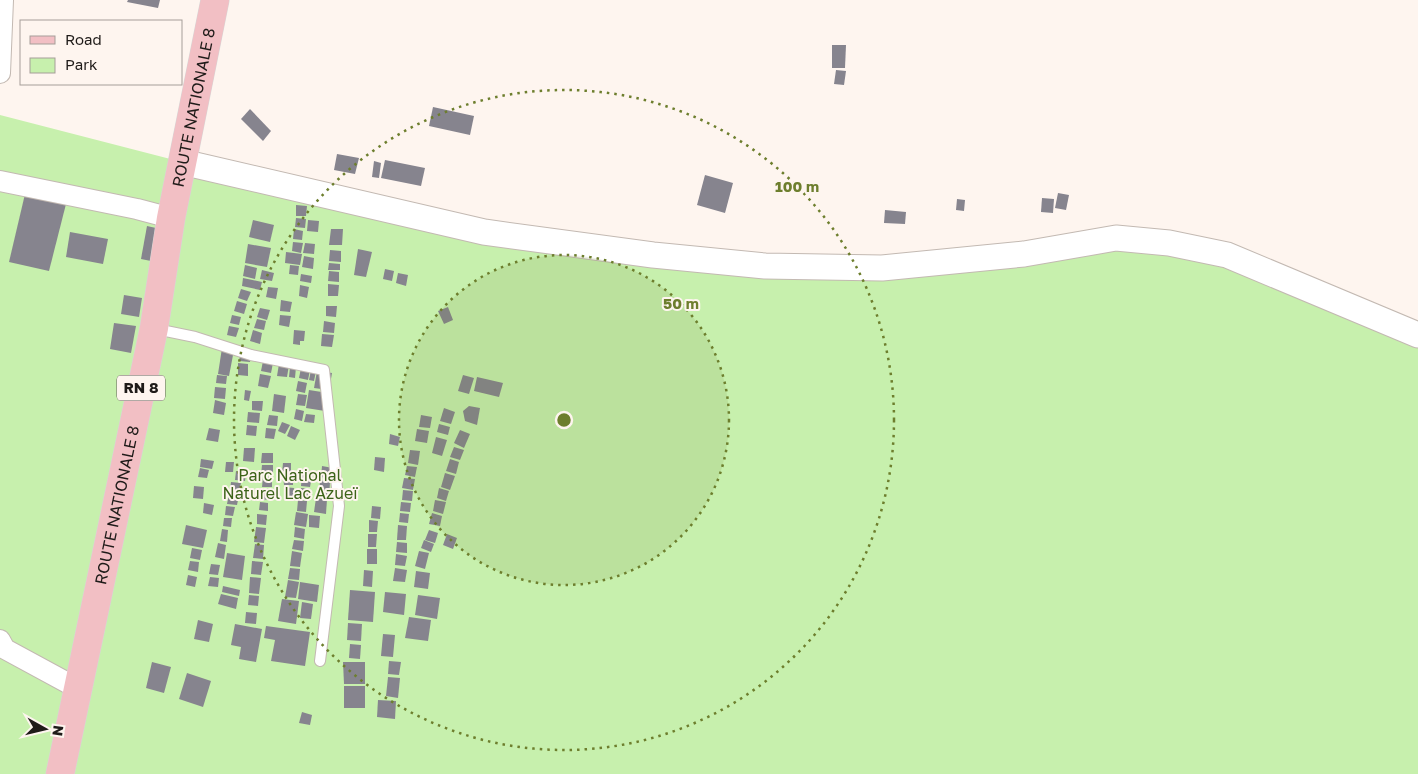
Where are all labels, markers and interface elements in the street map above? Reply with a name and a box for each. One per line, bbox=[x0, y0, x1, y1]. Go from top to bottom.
legend bbox=[20, 20, 182, 85]
street label: ROUTE NATIONALE 8 bbox=[167, 26, 219, 189]
text: Road bbox=[65, 30, 102, 48]
text: Park bbox=[65, 55, 98, 73]
text: 100 m bbox=[775, 177, 819, 195]
text: 50 m bbox=[663, 294, 699, 312]
road number: RN 8 bbox=[117, 376, 165, 400]
centre of rings bbox=[555, 411, 573, 429]
street label: ROUTE NATIONALE 8 bbox=[90, 424, 143, 586]
park label: Parc National Naturel Lac Azueï bbox=[223, 465, 358, 503]
north arrow bbox=[20, 704, 70, 754]
text: N bbox=[49, 724, 68, 737]

